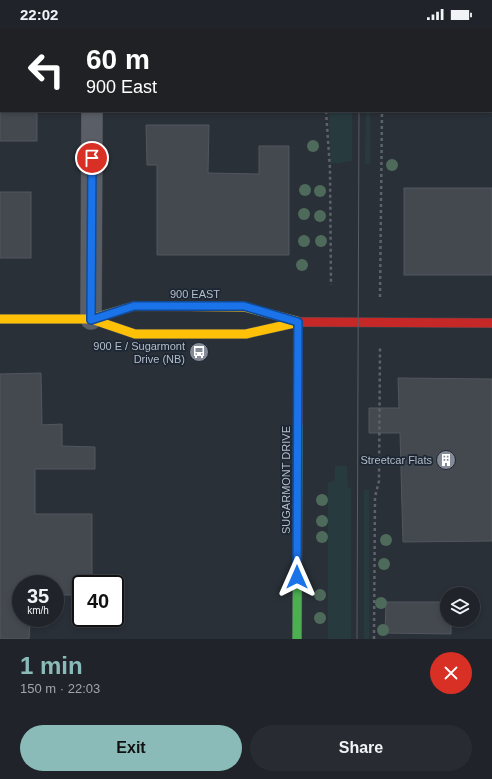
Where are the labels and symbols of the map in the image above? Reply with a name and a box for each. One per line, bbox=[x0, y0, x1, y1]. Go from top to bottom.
pin bbox=[75, 141, 109, 175]
street label: 900 EAST bbox=[170, 288, 220, 300]
place label: 900 E / Sugarmont Drive (NB) bbox=[93, 340, 185, 365]
bus stop icon: 900 E / Sugarmont Drive (NB) bbox=[188, 341, 210, 363]
street label: SUGARMONT DRIVE bbox=[280, 426, 292, 534]
building icon: Streetcar Flats bbox=[435, 449, 457, 471]
place label: Streetcar Flats bbox=[360, 454, 432, 466]
position arrow bbox=[276, 556, 318, 598]
speed limit sign: 40 bbox=[72, 575, 124, 627]

